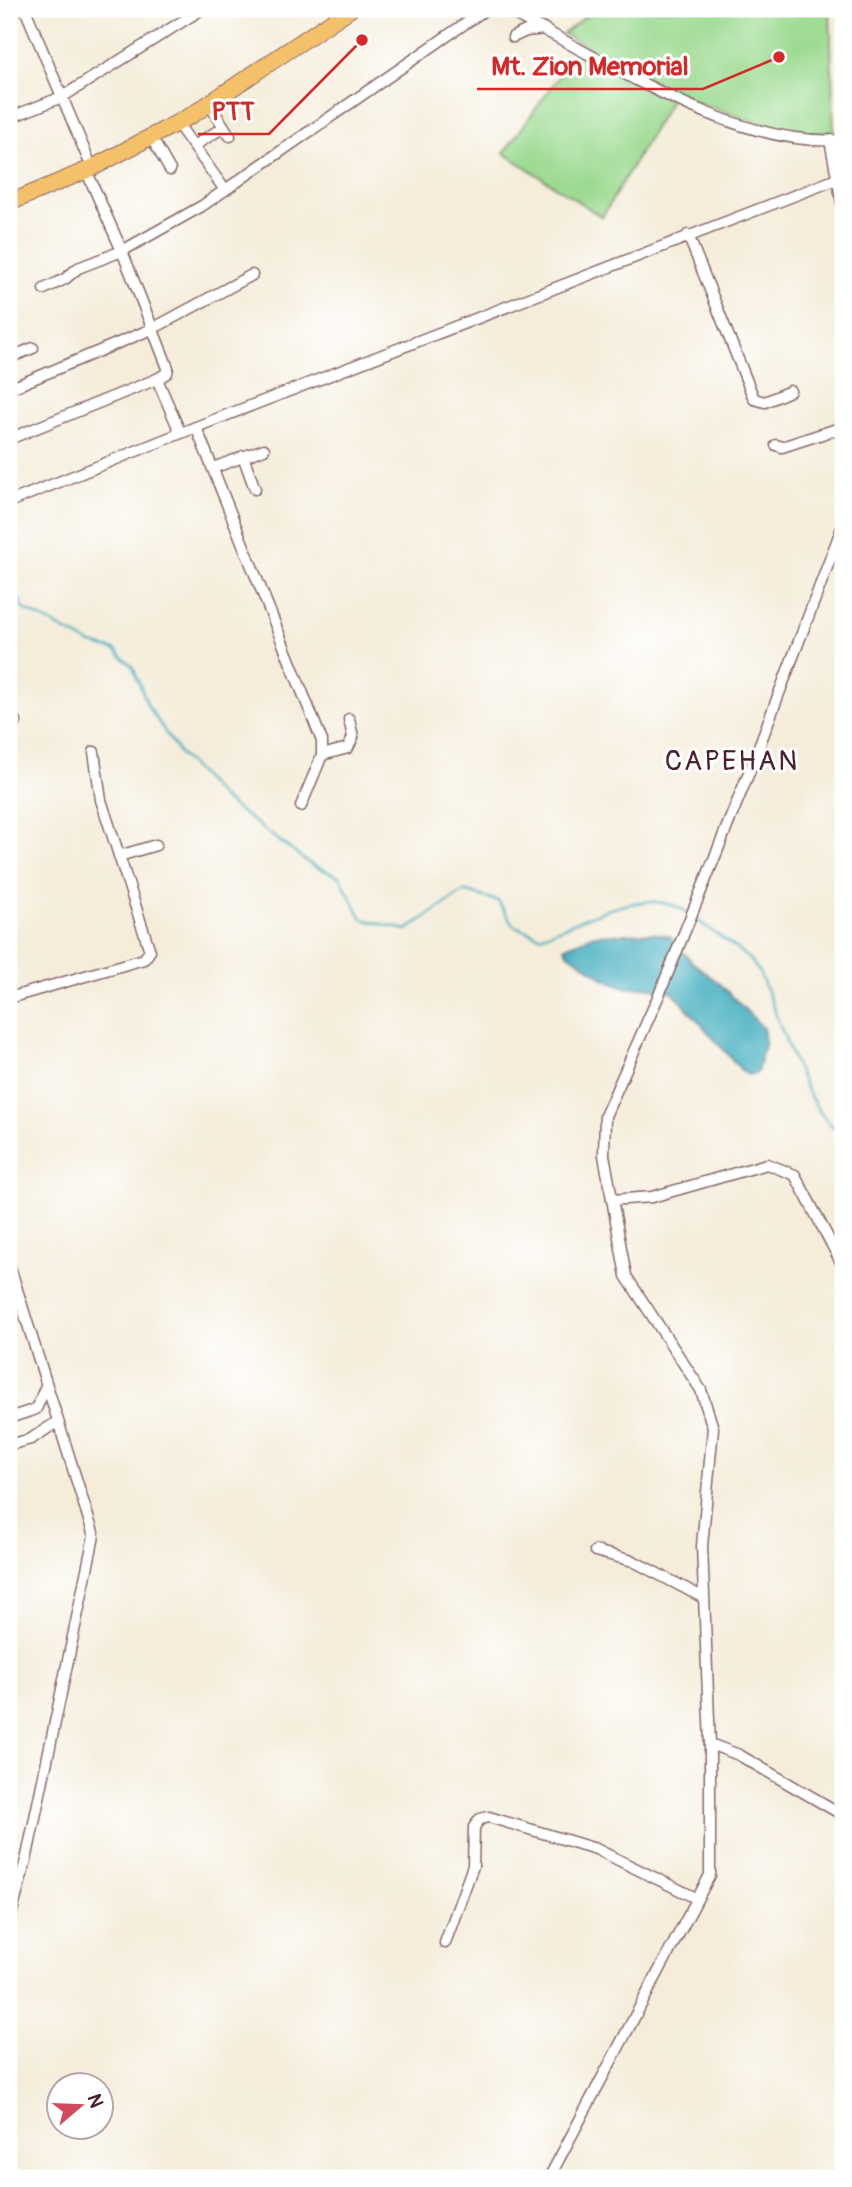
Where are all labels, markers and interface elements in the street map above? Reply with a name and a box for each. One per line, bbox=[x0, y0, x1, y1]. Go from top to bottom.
callout: Mt. Zion Memorial bbox=[477, 42, 703, 89]
text: Mt. Zion Memorial bbox=[491, 51, 689, 83]
callout: PTT bbox=[198, 87, 269, 134]
text: PTT bbox=[211, 96, 255, 128]
district label: CAPEHAN bbox=[665, 744, 799, 779]
north arrow bbox=[46, 2072, 116, 2142]
text: N bbox=[82, 2091, 109, 2111]

